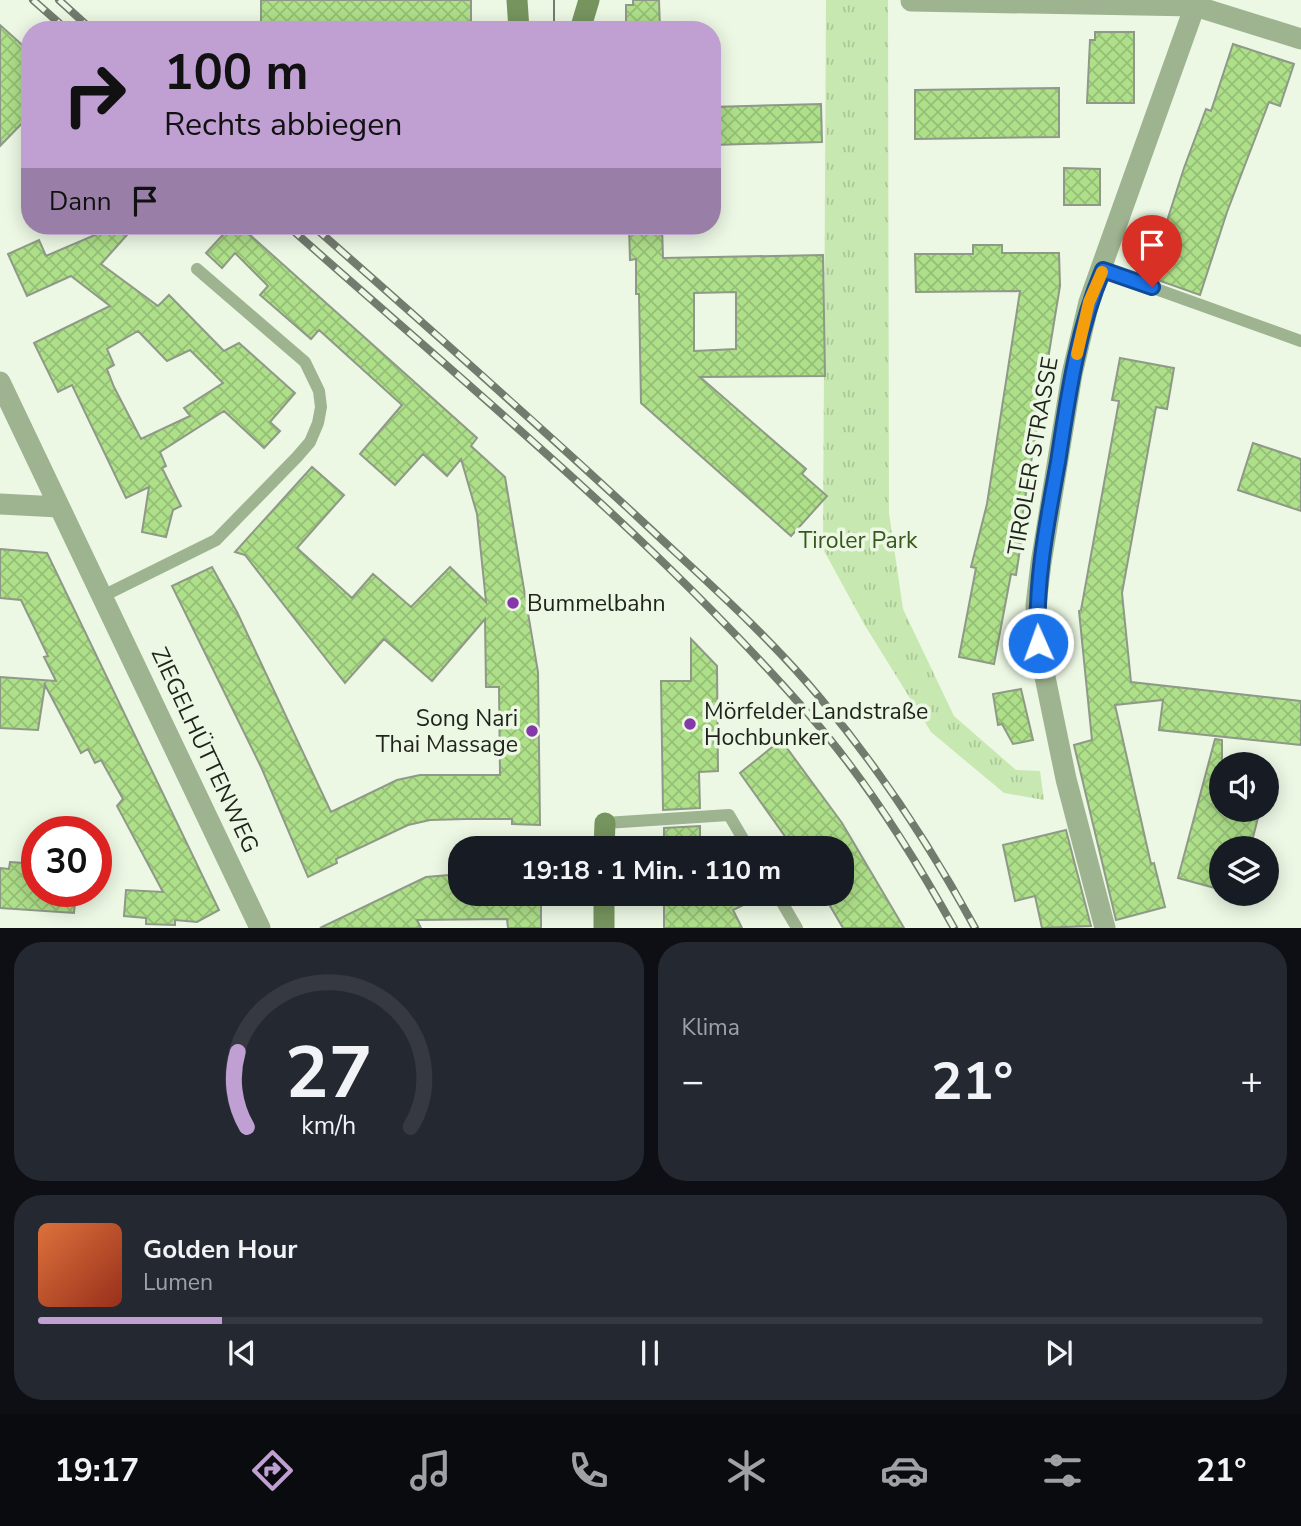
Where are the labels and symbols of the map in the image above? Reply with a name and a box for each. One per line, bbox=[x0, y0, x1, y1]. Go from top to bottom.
pin bbox=[1122, 215, 1182, 287]
street label: TIROLER STRASSE bbox=[1000, 354, 1066, 558]
park label: Tiroler Park bbox=[798, 525, 918, 556]
place label: Bummelbahn bbox=[527, 588, 666, 619]
marker: Bummelbahn bbox=[505, 595, 521, 611]
position arrow bbox=[1001, 606, 1075, 680]
street label: ZIEGELHÜTTENWEG bbox=[144, 642, 266, 858]
place label: Mörfelder Landstraße Hochbunker bbox=[704, 696, 928, 753]
place label: Song Nari Thai Massage bbox=[376, 703, 518, 760]
marker: Mörfelder Landstraße Hochbunker bbox=[682, 716, 698, 732]
marker: Song Nari Thai Massage bbox=[524, 723, 540, 739]
speed limit sign: 30 bbox=[21, 816, 112, 907]

